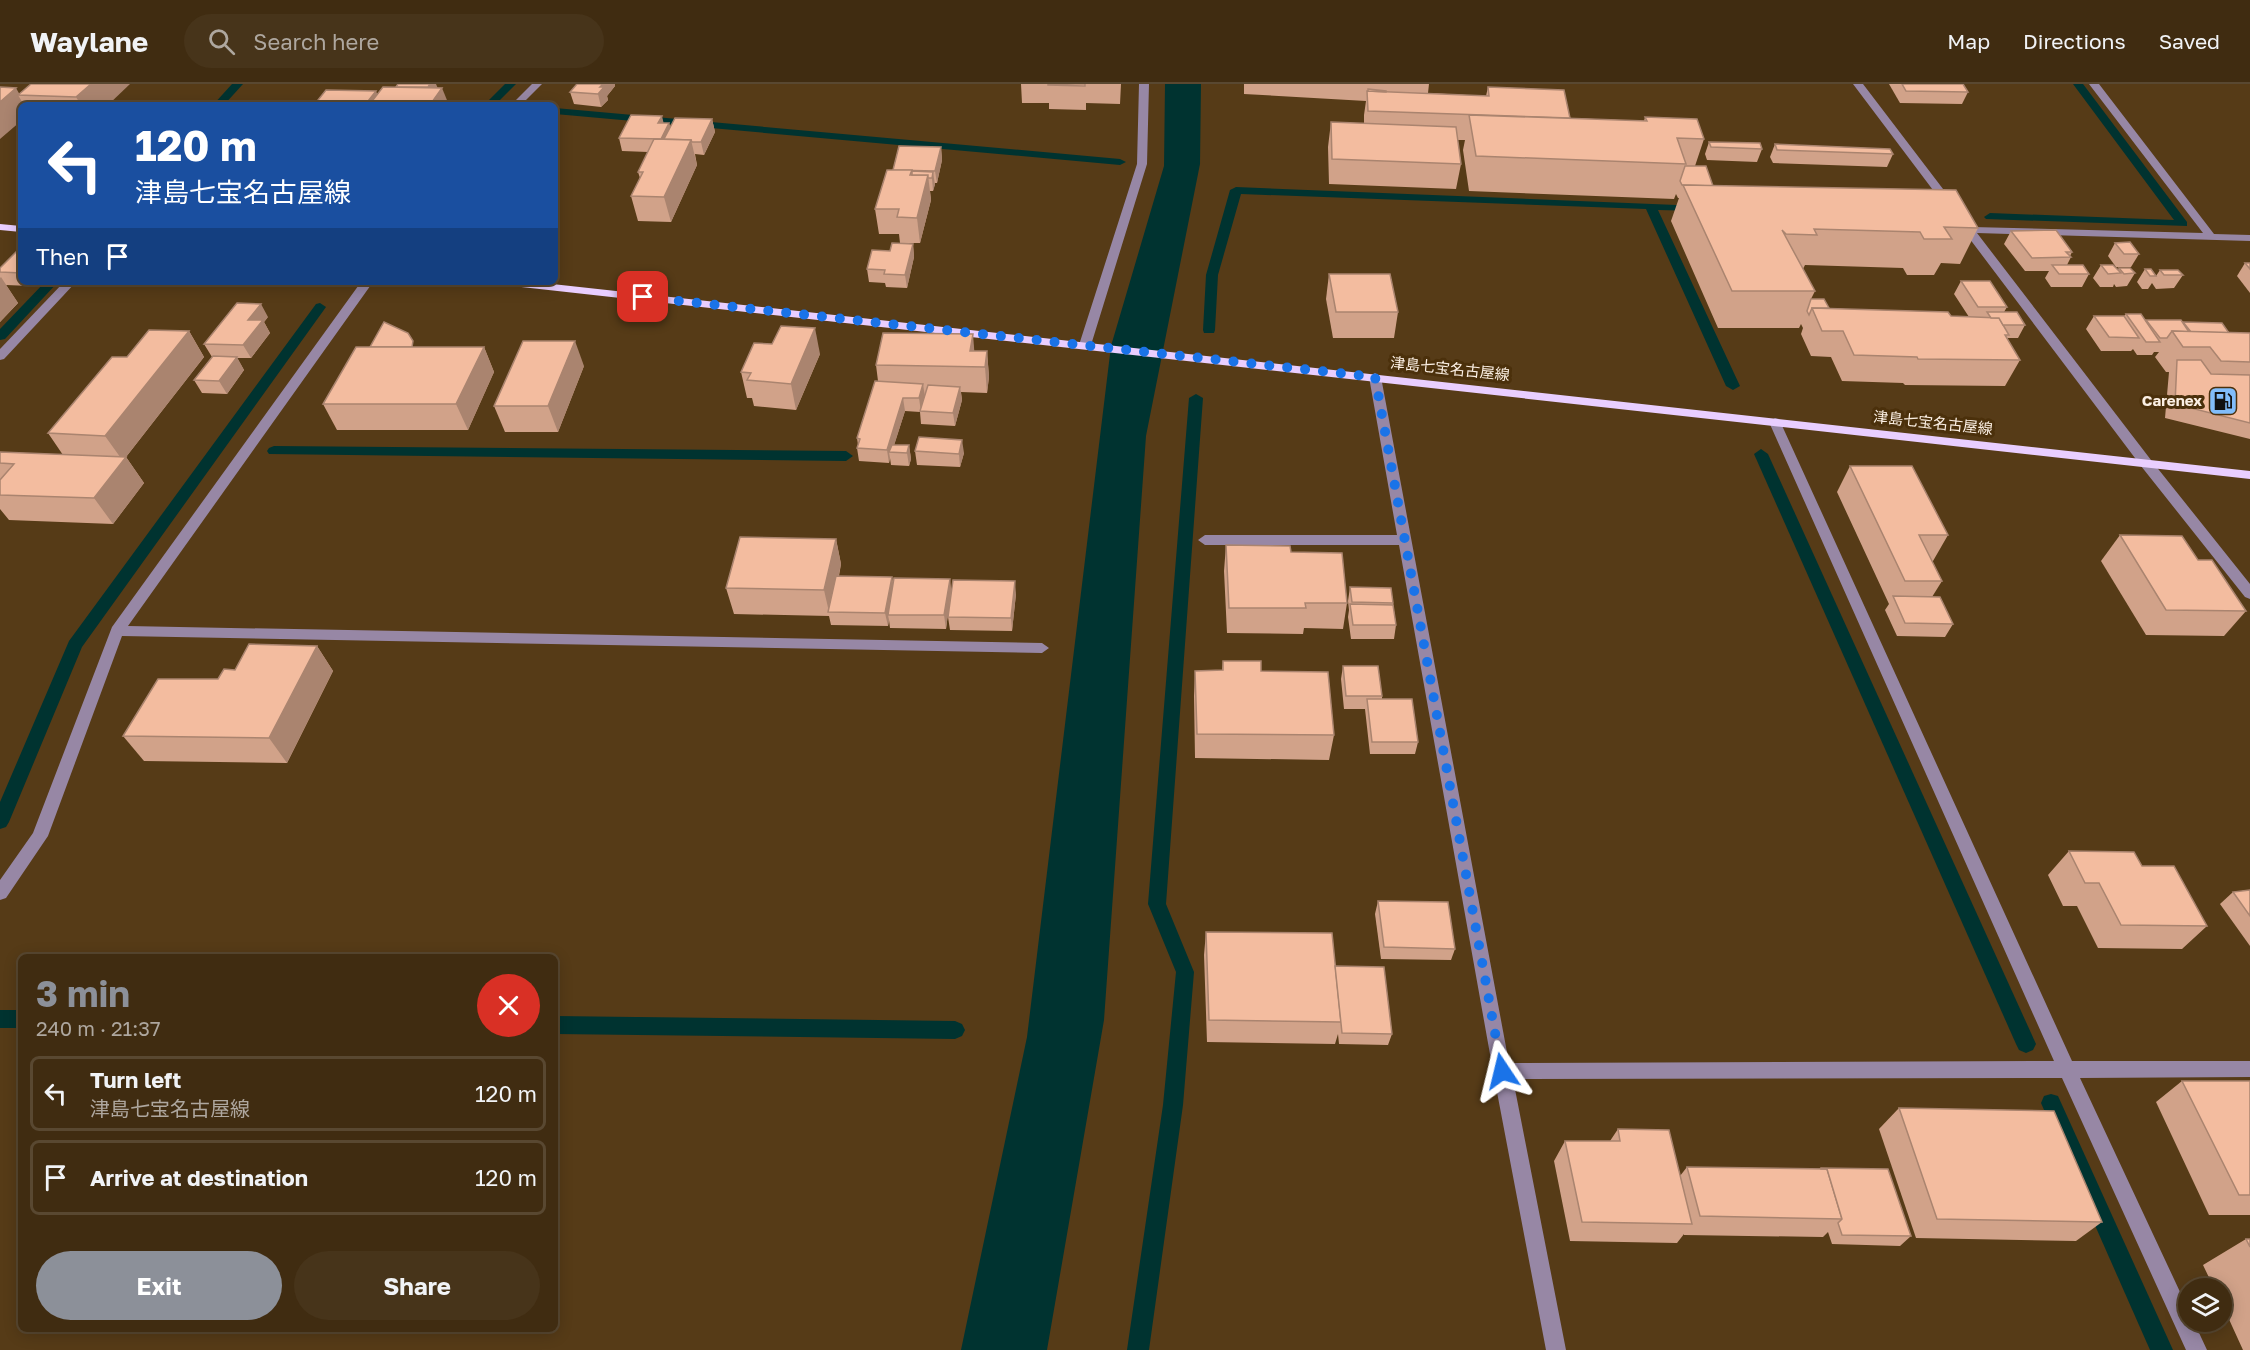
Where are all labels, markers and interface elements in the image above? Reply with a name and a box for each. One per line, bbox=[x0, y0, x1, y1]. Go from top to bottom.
search box bbox=[184, 14, 604, 68]
text: Waylane bbox=[30, 25, 148, 58]
icon: search bbox=[205, 25, 238, 58]
text: Search here bbox=[253, 28, 379, 55]
text: Map bbox=[1947, 28, 1990, 54]
text: Directions bbox=[2023, 28, 2126, 54]
text: Saved bbox=[2159, 28, 2220, 54]
text: 120 m bbox=[135, 120, 257, 170]
icon: left bbox=[36, 126, 114, 204]
text: 津島七宝名古屋線 bbox=[135, 176, 351, 208]
icon: arrive bbox=[101, 240, 134, 273]
text: Then bbox=[36, 243, 89, 270]
pin bbox=[617, 271, 668, 322]
icon: arrive bbox=[626, 280, 659, 313]
street label: 津島七宝名古屋線 bbox=[1389, 353, 1511, 383]
fuel station icon: Carenex bbox=[2207, 385, 2239, 417]
place label: Carenex bbox=[2142, 391, 2202, 409]
street label: 津島七宝名古屋線 bbox=[1872, 407, 1994, 437]
text: 3 min bbox=[36, 972, 130, 1015]
button: close bbox=[477, 974, 540, 1037]
text: 240 m · 21:37 bbox=[36, 1016, 161, 1040]
position arrow bbox=[1470, 1039, 1534, 1103]
text: Turn left bbox=[90, 1066, 181, 1093]
icon: left bbox=[39, 1077, 72, 1110]
text: 120 m bbox=[475, 1080, 537, 1107]
text: 津島七宝名古屋線 bbox=[90, 1096, 250, 1120]
icon: arrive bbox=[39, 1161, 72, 1194]
text: Arrive at destination bbox=[90, 1164, 308, 1191]
text: 120 m bbox=[475, 1164, 537, 1191]
button: Exit bbox=[36, 1251, 282, 1320]
button: Share bbox=[294, 1251, 540, 1320]
map controls bbox=[2178, 1278, 2232, 1332]
button: layers bbox=[2178, 1278, 2232, 1332]

